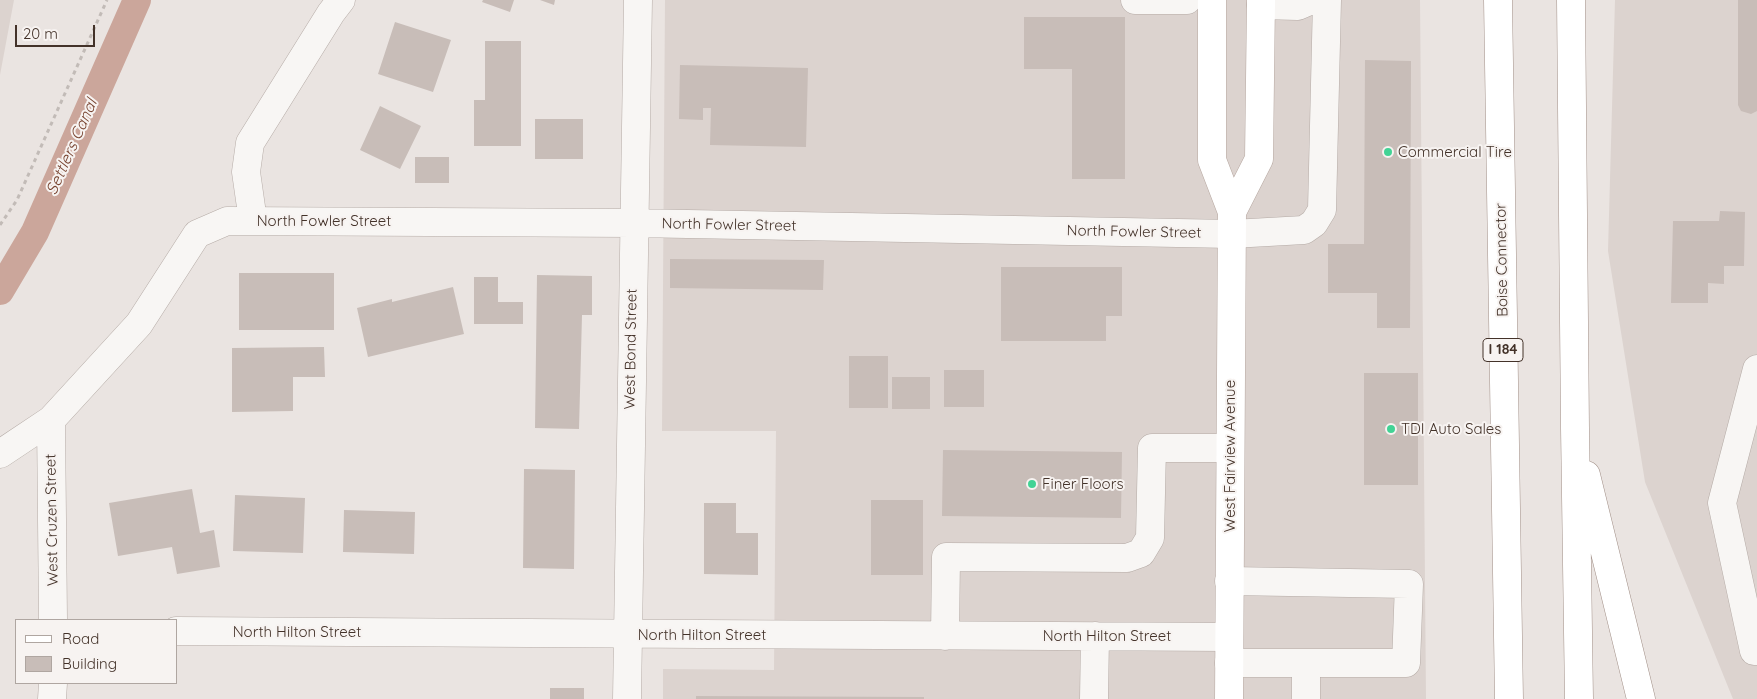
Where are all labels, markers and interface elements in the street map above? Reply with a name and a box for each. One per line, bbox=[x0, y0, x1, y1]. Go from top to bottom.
scale bar bbox=[18, 15, 98, 47]
text: 20 m bbox=[23, 24, 58, 43]
water label: Settlers Canal bbox=[42, 96, 102, 198]
place label: Commercial Tire bbox=[1398, 143, 1512, 161]
marker: Commercial Tire bbox=[1382, 146, 1394, 158]
street label: Boise Connector bbox=[1492, 203, 1512, 317]
street label: North Fowler Street bbox=[257, 212, 391, 230]
street label: North Fowler Street bbox=[662, 215, 796, 235]
street label: North Fowler Street bbox=[1067, 222, 1201, 242]
street label: West Bond Street bbox=[621, 289, 641, 409]
road number: I 184 bbox=[1483, 338, 1523, 362]
street label: West Fairview Avenue bbox=[1221, 380, 1239, 532]
place label: TDI Auto Sales bbox=[1401, 420, 1501, 438]
marker: TDI Auto Sales bbox=[1385, 423, 1397, 435]
street label: West Cruzen Street bbox=[42, 454, 62, 586]
place label: Finer Floors bbox=[1042, 475, 1123, 493]
marker: Finer Floors bbox=[1026, 478, 1038, 490]
legend bbox=[15, 619, 178, 684]
street label: North Hilton Street bbox=[233, 623, 361, 641]
street label: North Hilton Street bbox=[638, 626, 766, 644]
street label: North Hilton Street bbox=[1043, 627, 1171, 645]
text: Road bbox=[62, 629, 99, 648]
text: Building bbox=[62, 654, 117, 673]

